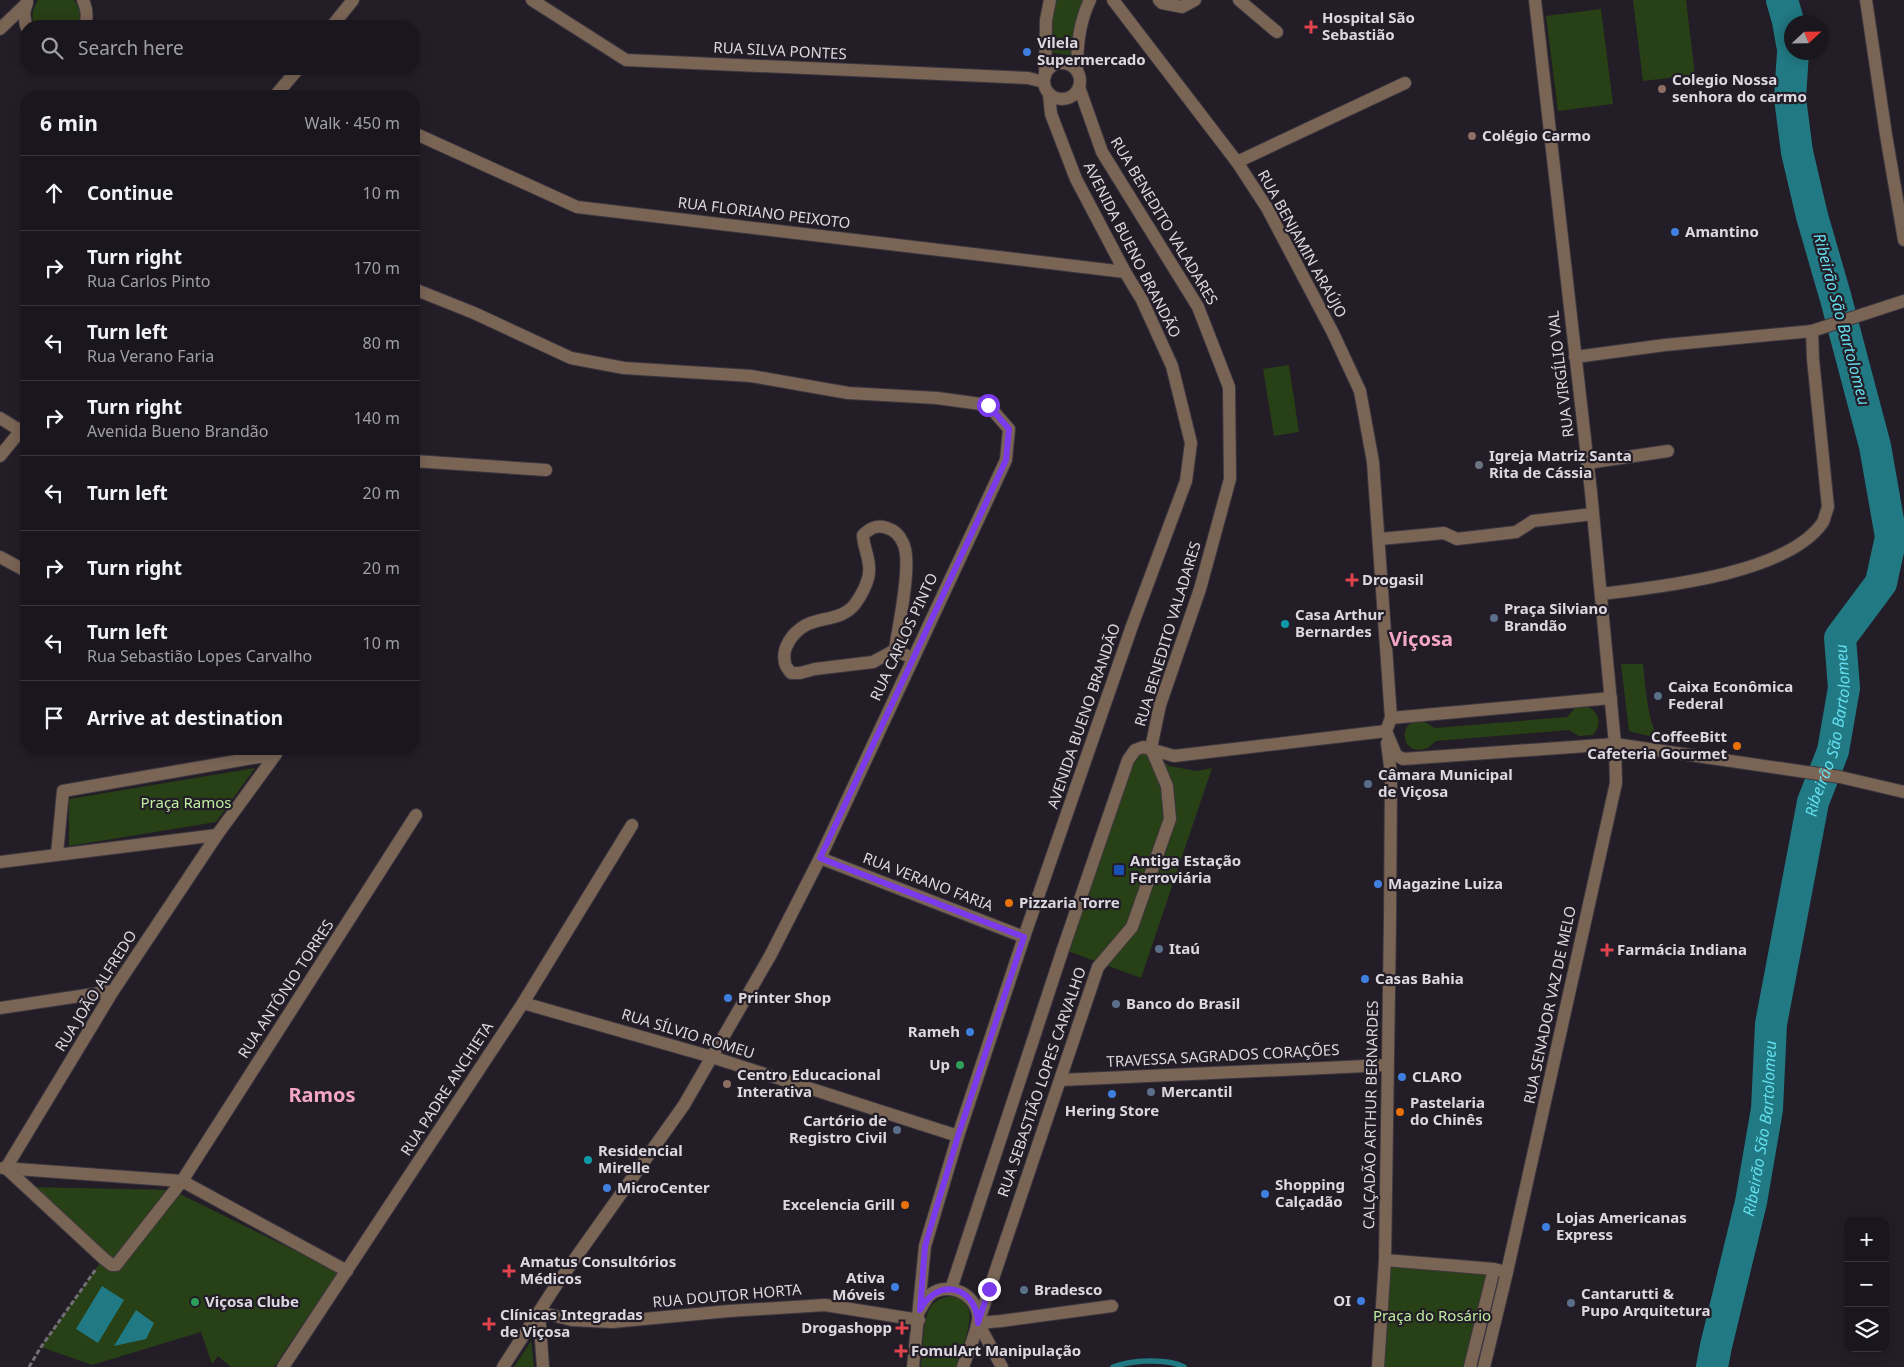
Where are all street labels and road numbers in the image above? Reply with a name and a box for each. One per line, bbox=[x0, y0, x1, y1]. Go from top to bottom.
street label: RUA SILVA PONTES bbox=[713, 37, 847, 63]
street label: RUA BENEDITO VALADARES bbox=[1107, 133, 1223, 308]
street label: AVENIDA BUENO BRANDÃO bbox=[1080, 158, 1186, 341]
street label: RUA BENJAMIN ARAÚJO bbox=[1254, 166, 1352, 321]
street label: RUA FLORIANO PEIXOTO bbox=[677, 191, 852, 233]
street label: RUA VIRGÍLIO VAL bbox=[1542, 310, 1578, 439]
street label: RUA BENEDITO VALADARES bbox=[1129, 539, 1205, 729]
street label: RUA CARLOS PINTO bbox=[865, 569, 941, 704]
street label: AVENIDA BUENO BRANDÃO bbox=[1042, 620, 1124, 811]
street label: RUA VERANO FARIA bbox=[860, 847, 997, 915]
street label: RUA SENADOR VAZ DE MELO bbox=[1518, 904, 1580, 1106]
street label: RUA ANTÔNIO TORRES bbox=[233, 915, 338, 1062]
street label: RUA JOÃO ALFREDO bbox=[50, 926, 141, 1055]
street label: RUA SEBASTIÃO LOPES CARVALHO bbox=[992, 964, 1090, 1199]
street label: CALÇADÃO ARTHUR BERNARDES bbox=[1358, 1000, 1382, 1230]
street label: RUA SÍLVIO ROMEU bbox=[619, 1003, 757, 1063]
street label: RUA PADRE ANCHIETA bbox=[395, 1017, 497, 1159]
street label: TRAVESSA SAGRADOS CORAÇÕES bbox=[1106, 1039, 1340, 1071]
street label: RUA DOUTOR HORTA bbox=[652, 1279, 803, 1311]

